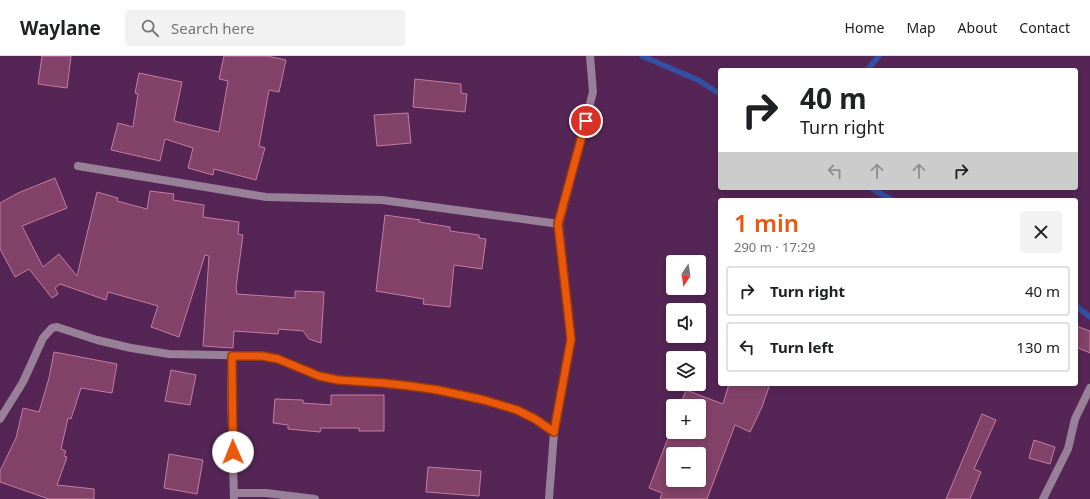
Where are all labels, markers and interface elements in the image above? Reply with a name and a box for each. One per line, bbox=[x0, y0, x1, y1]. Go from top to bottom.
search box bbox=[125, 10, 405, 46]
text: Waylane bbox=[20, 15, 101, 41]
icon: search bbox=[139, 17, 161, 39]
text: Search here bbox=[171, 18, 254, 38]
text: Home bbox=[845, 18, 884, 37]
text: Map bbox=[906, 18, 936, 37]
text: About bbox=[958, 18, 997, 37]
text: Contact bbox=[1019, 18, 1070, 37]
text: 40 m bbox=[800, 79, 867, 117]
icon: right bbox=[734, 84, 786, 136]
pin bbox=[569, 104, 603, 138]
icon: arrive bbox=[575, 110, 597, 132]
text: Turn right bbox=[800, 115, 884, 139]
icon: left bbox=[824, 160, 846, 182]
icon: ahead bbox=[866, 160, 888, 182]
icon: ahead bbox=[908, 160, 930, 182]
icon: right bbox=[950, 160, 972, 182]
text: 1 min bbox=[734, 206, 799, 239]
button: close bbox=[1020, 211, 1062, 253]
text: 290 m · 17:29 bbox=[734, 238, 815, 256]
north arrow bbox=[666, 255, 706, 295]
map controls bbox=[666, 255, 706, 487]
icon: right bbox=[736, 280, 758, 302]
text: Turn right bbox=[770, 281, 845, 301]
text: 40 m bbox=[1025, 281, 1060, 301]
button: sound bbox=[666, 303, 706, 343]
icon: left bbox=[736, 336, 758, 358]
text: Turn left bbox=[770, 337, 834, 357]
text: 130 m bbox=[1016, 337, 1060, 357]
button: layers bbox=[666, 351, 706, 391]
button: + bbox=[666, 399, 706, 439]
position arrow bbox=[212, 431, 254, 473]
button: − bbox=[666, 447, 706, 487]

